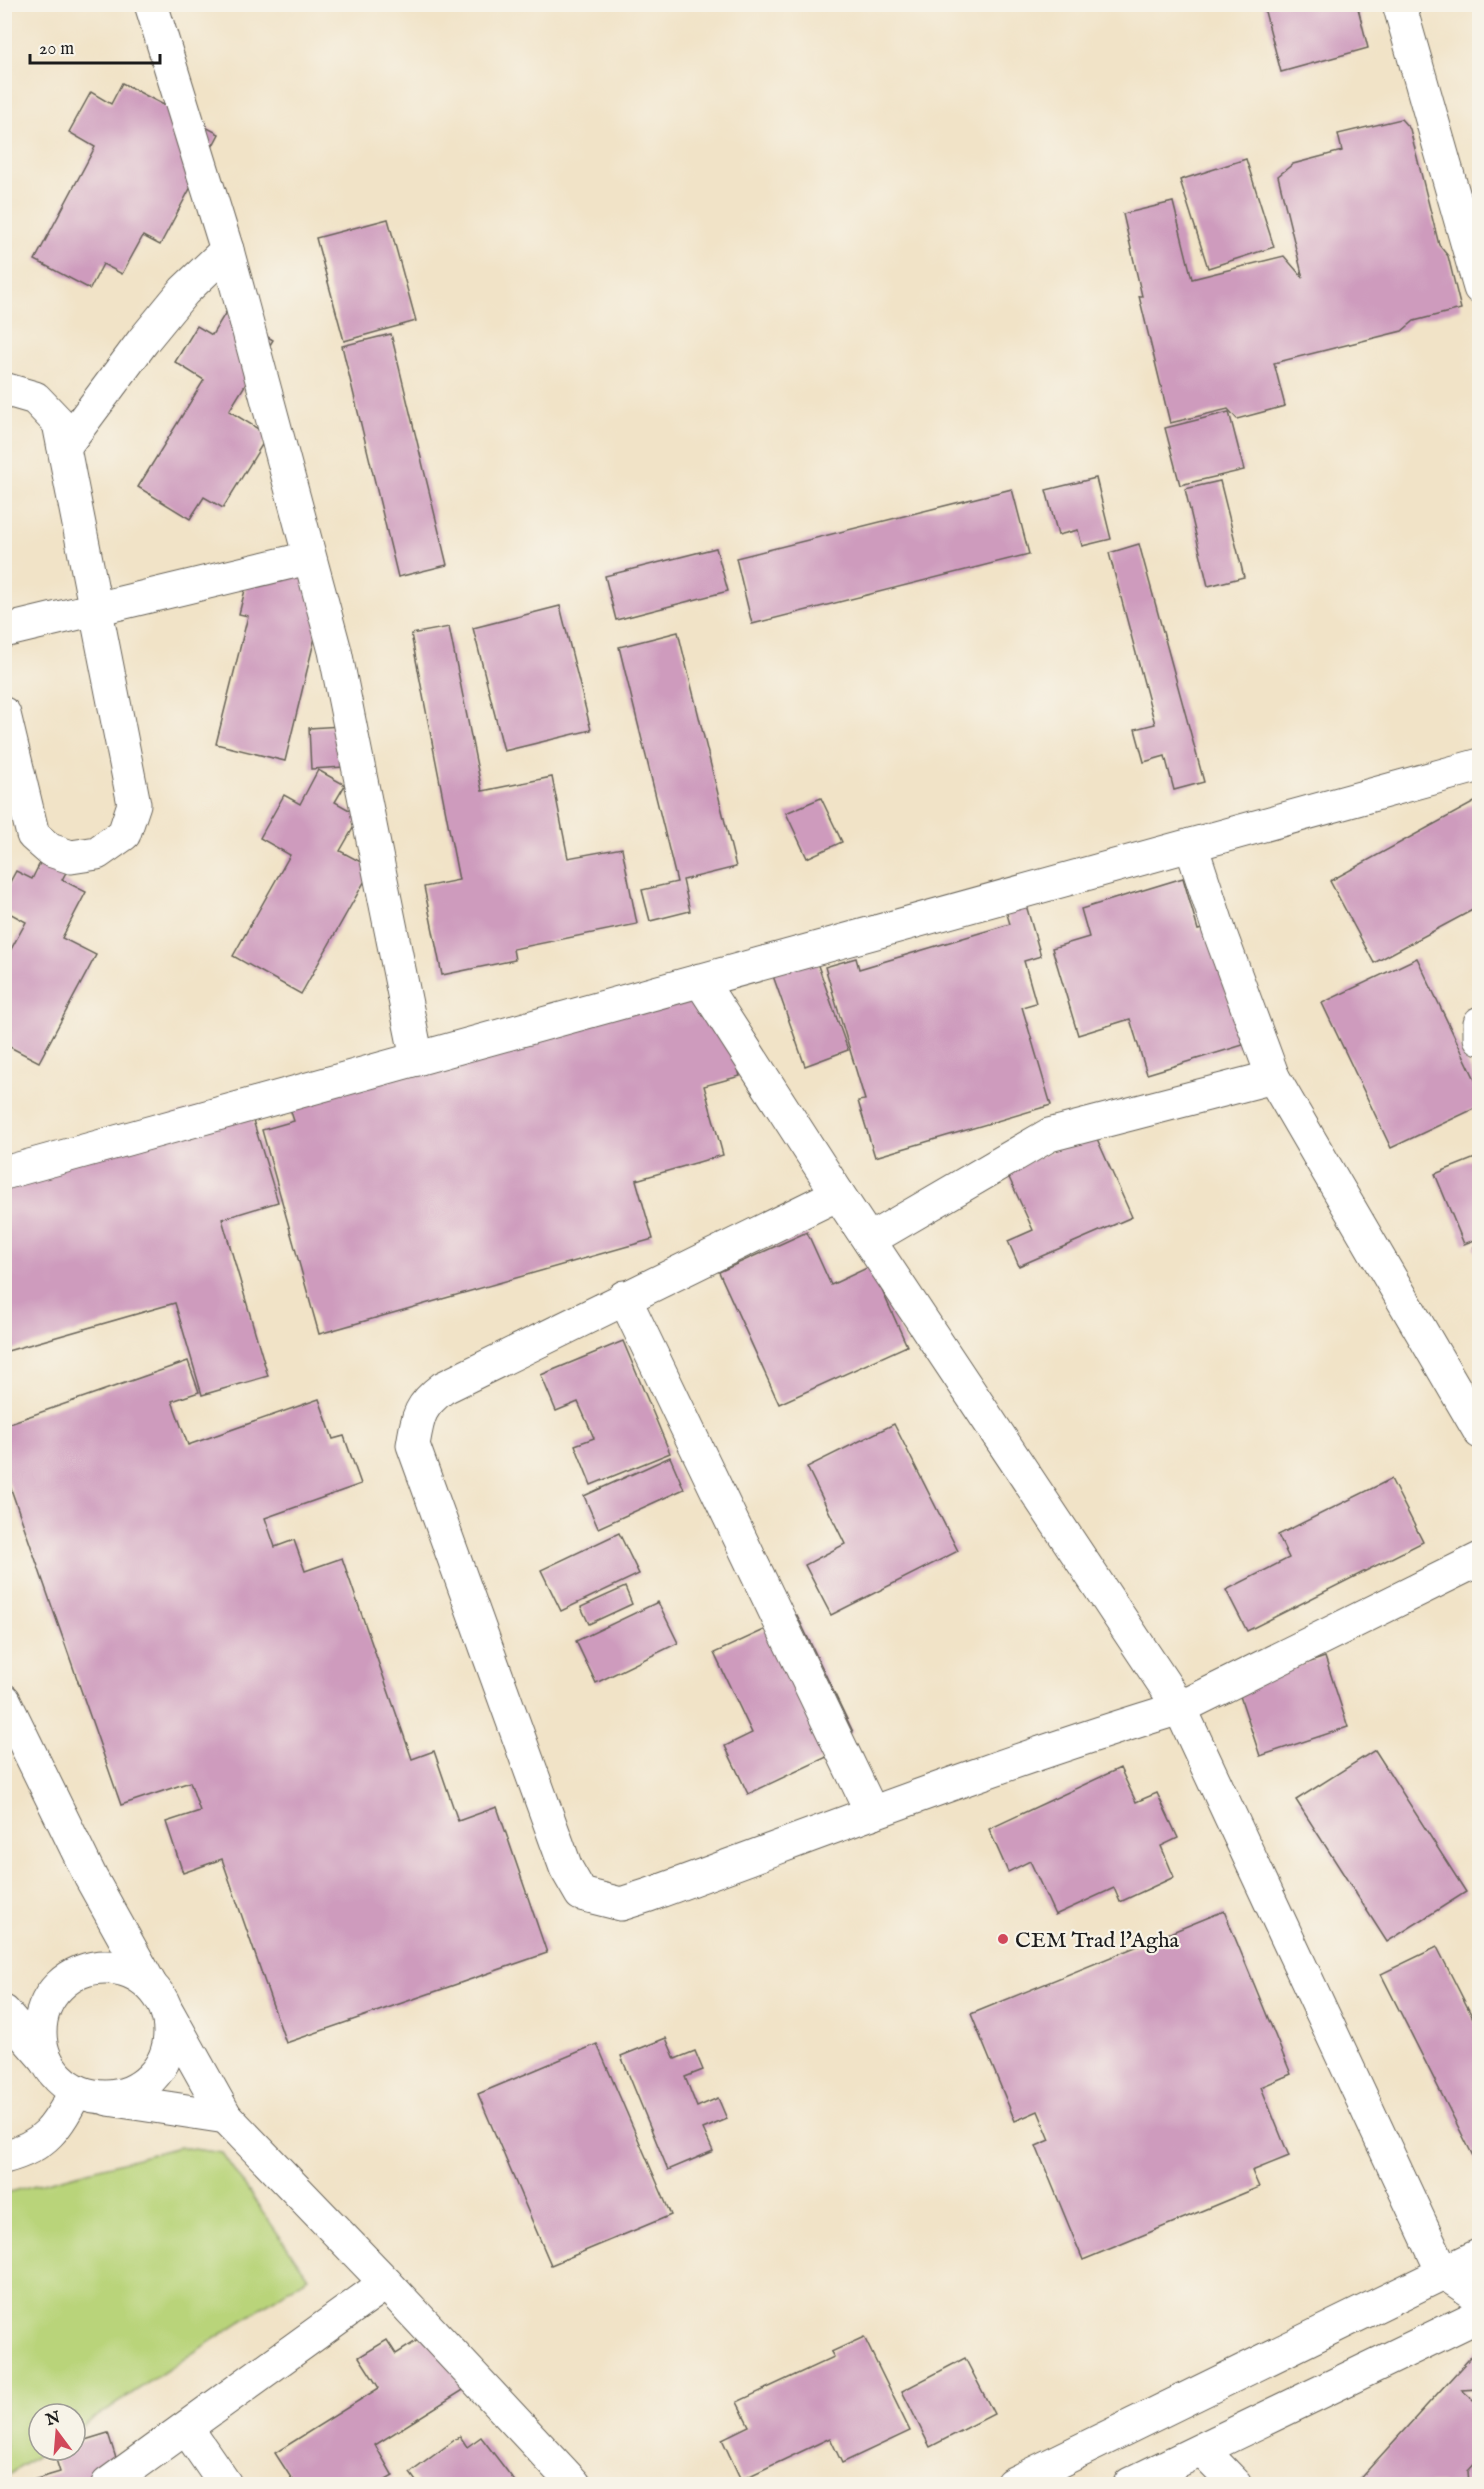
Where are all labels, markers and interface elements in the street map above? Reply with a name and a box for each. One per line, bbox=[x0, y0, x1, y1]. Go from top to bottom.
scale bar bbox=[30, 27, 160, 65]
text: 20 m bbox=[39, 38, 74, 61]
place label: CEM Trad l'Agha bbox=[1015, 1927, 1180, 1955]
marker: CEM Trad l'Agha bbox=[996, 1932, 1010, 1946]
north arrow bbox=[27, 2402, 87, 2462]
text: N bbox=[43, 2408, 63, 2431]

